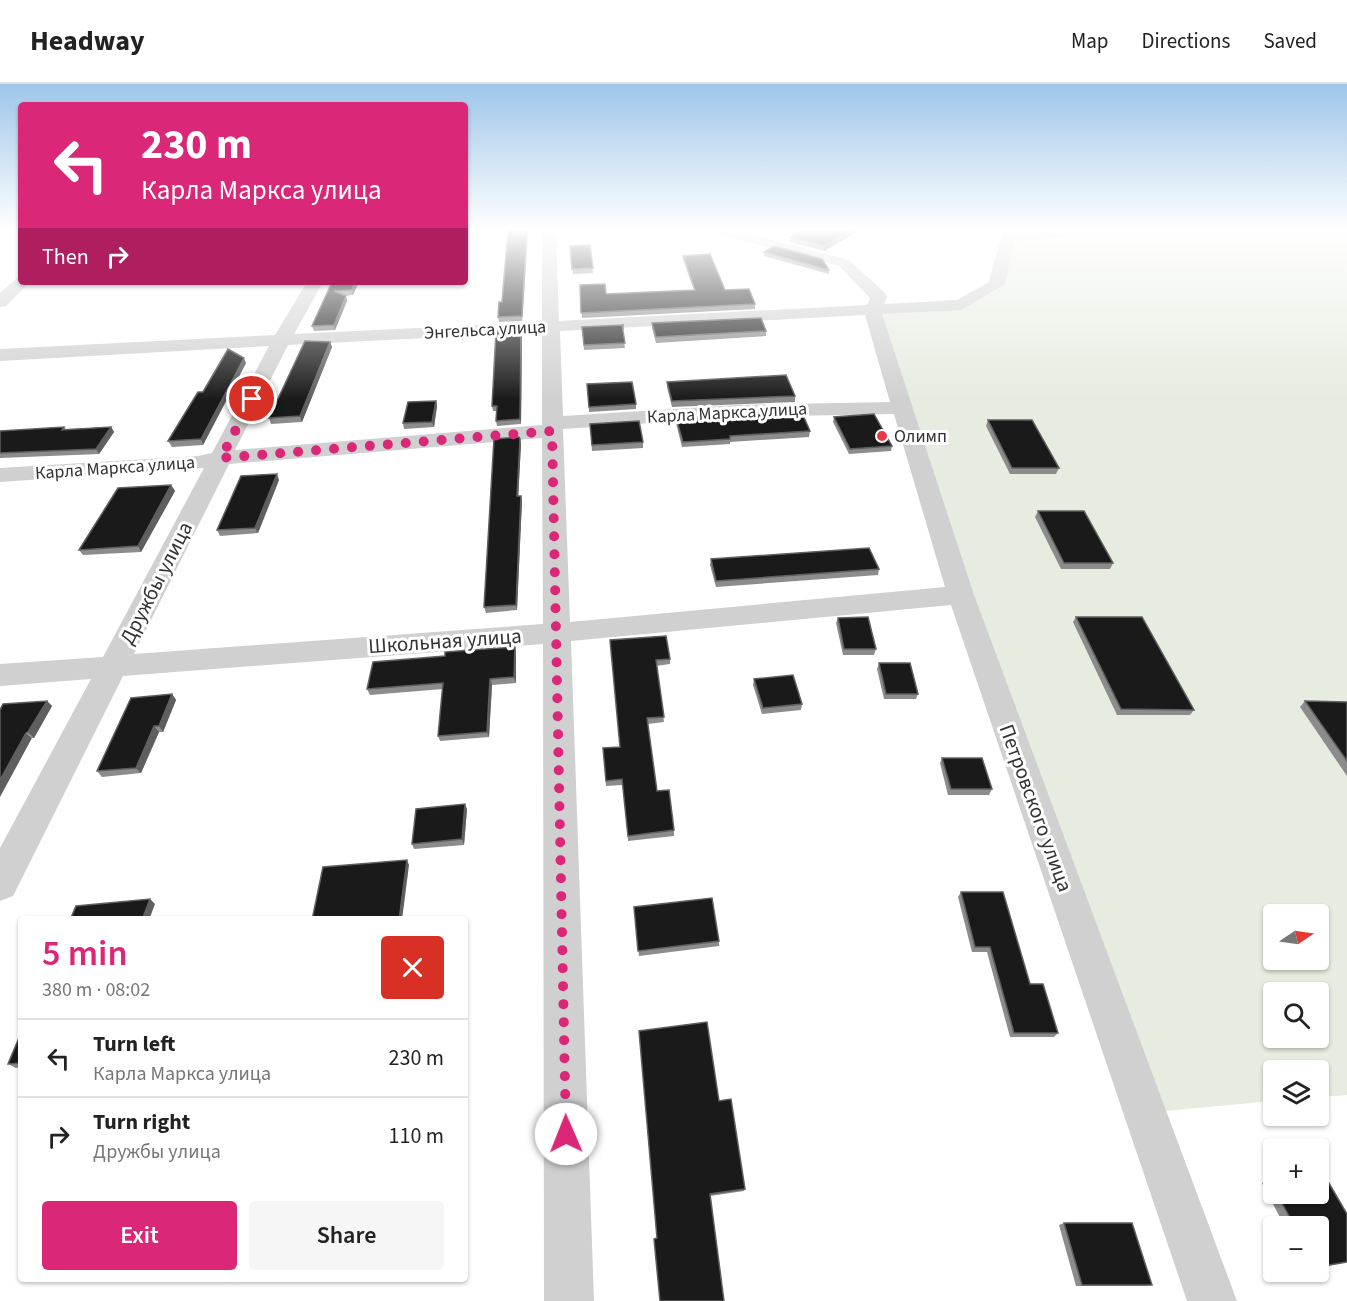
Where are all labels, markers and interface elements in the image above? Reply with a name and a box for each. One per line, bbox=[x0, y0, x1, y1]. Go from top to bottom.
text: Headway bbox=[30, 21, 145, 61]
text: Map bbox=[1071, 26, 1109, 56]
text: Directions bbox=[1142, 26, 1230, 56]
text: Saved bbox=[1263, 26, 1317, 56]
text: 230 m bbox=[141, 115, 252, 175]
icon: left bbox=[42, 126, 120, 204]
text: Карла Маркса улица bbox=[141, 171, 382, 210]
icon: right bbox=[101, 240, 134, 273]
text: Then bbox=[42, 241, 89, 273]
street label: Энгельса улица bbox=[423, 314, 547, 346]
pin bbox=[226, 373, 277, 424]
icon: arrive bbox=[235, 382, 268, 415]
street label: Карла Маркса улица bbox=[646, 396, 808, 430]
place label: Олимп bbox=[894, 424, 947, 449]
marker: Олимп bbox=[875, 429, 889, 443]
street label: Карла Маркса улица bbox=[34, 450, 196, 486]
street label: Дружбы улица bbox=[112, 516, 200, 650]
street label: Школьная улица bbox=[367, 621, 523, 661]
street label: Петровского улица bbox=[992, 720, 1080, 896]
north arrow bbox=[1263, 904, 1329, 970]
map controls bbox=[1263, 904, 1329, 1282]
text: 5 min bbox=[42, 928, 128, 979]
button: close bbox=[381, 936, 444, 999]
text: 380 m · 08:02 bbox=[42, 976, 150, 1004]
button: search bbox=[1263, 982, 1329, 1048]
text: Turn left bbox=[93, 1028, 175, 1060]
icon: left bbox=[42, 1042, 75, 1075]
text: 230 m bbox=[389, 1042, 444, 1074]
text: Карла Маркса улица bbox=[93, 1060, 271, 1088]
button: layers bbox=[1263, 1060, 1329, 1126]
position arrow bbox=[534, 1102, 598, 1166]
text: Turn right bbox=[93, 1106, 190, 1138]
icon: right bbox=[42, 1120, 75, 1153]
text: 110 m bbox=[389, 1120, 444, 1152]
text: Дружбы улица bbox=[93, 1138, 221, 1166]
button: + bbox=[1263, 1138, 1329, 1204]
button: Exit bbox=[42, 1201, 237, 1270]
button: Share bbox=[249, 1201, 444, 1270]
button: − bbox=[1263, 1216, 1329, 1282]

